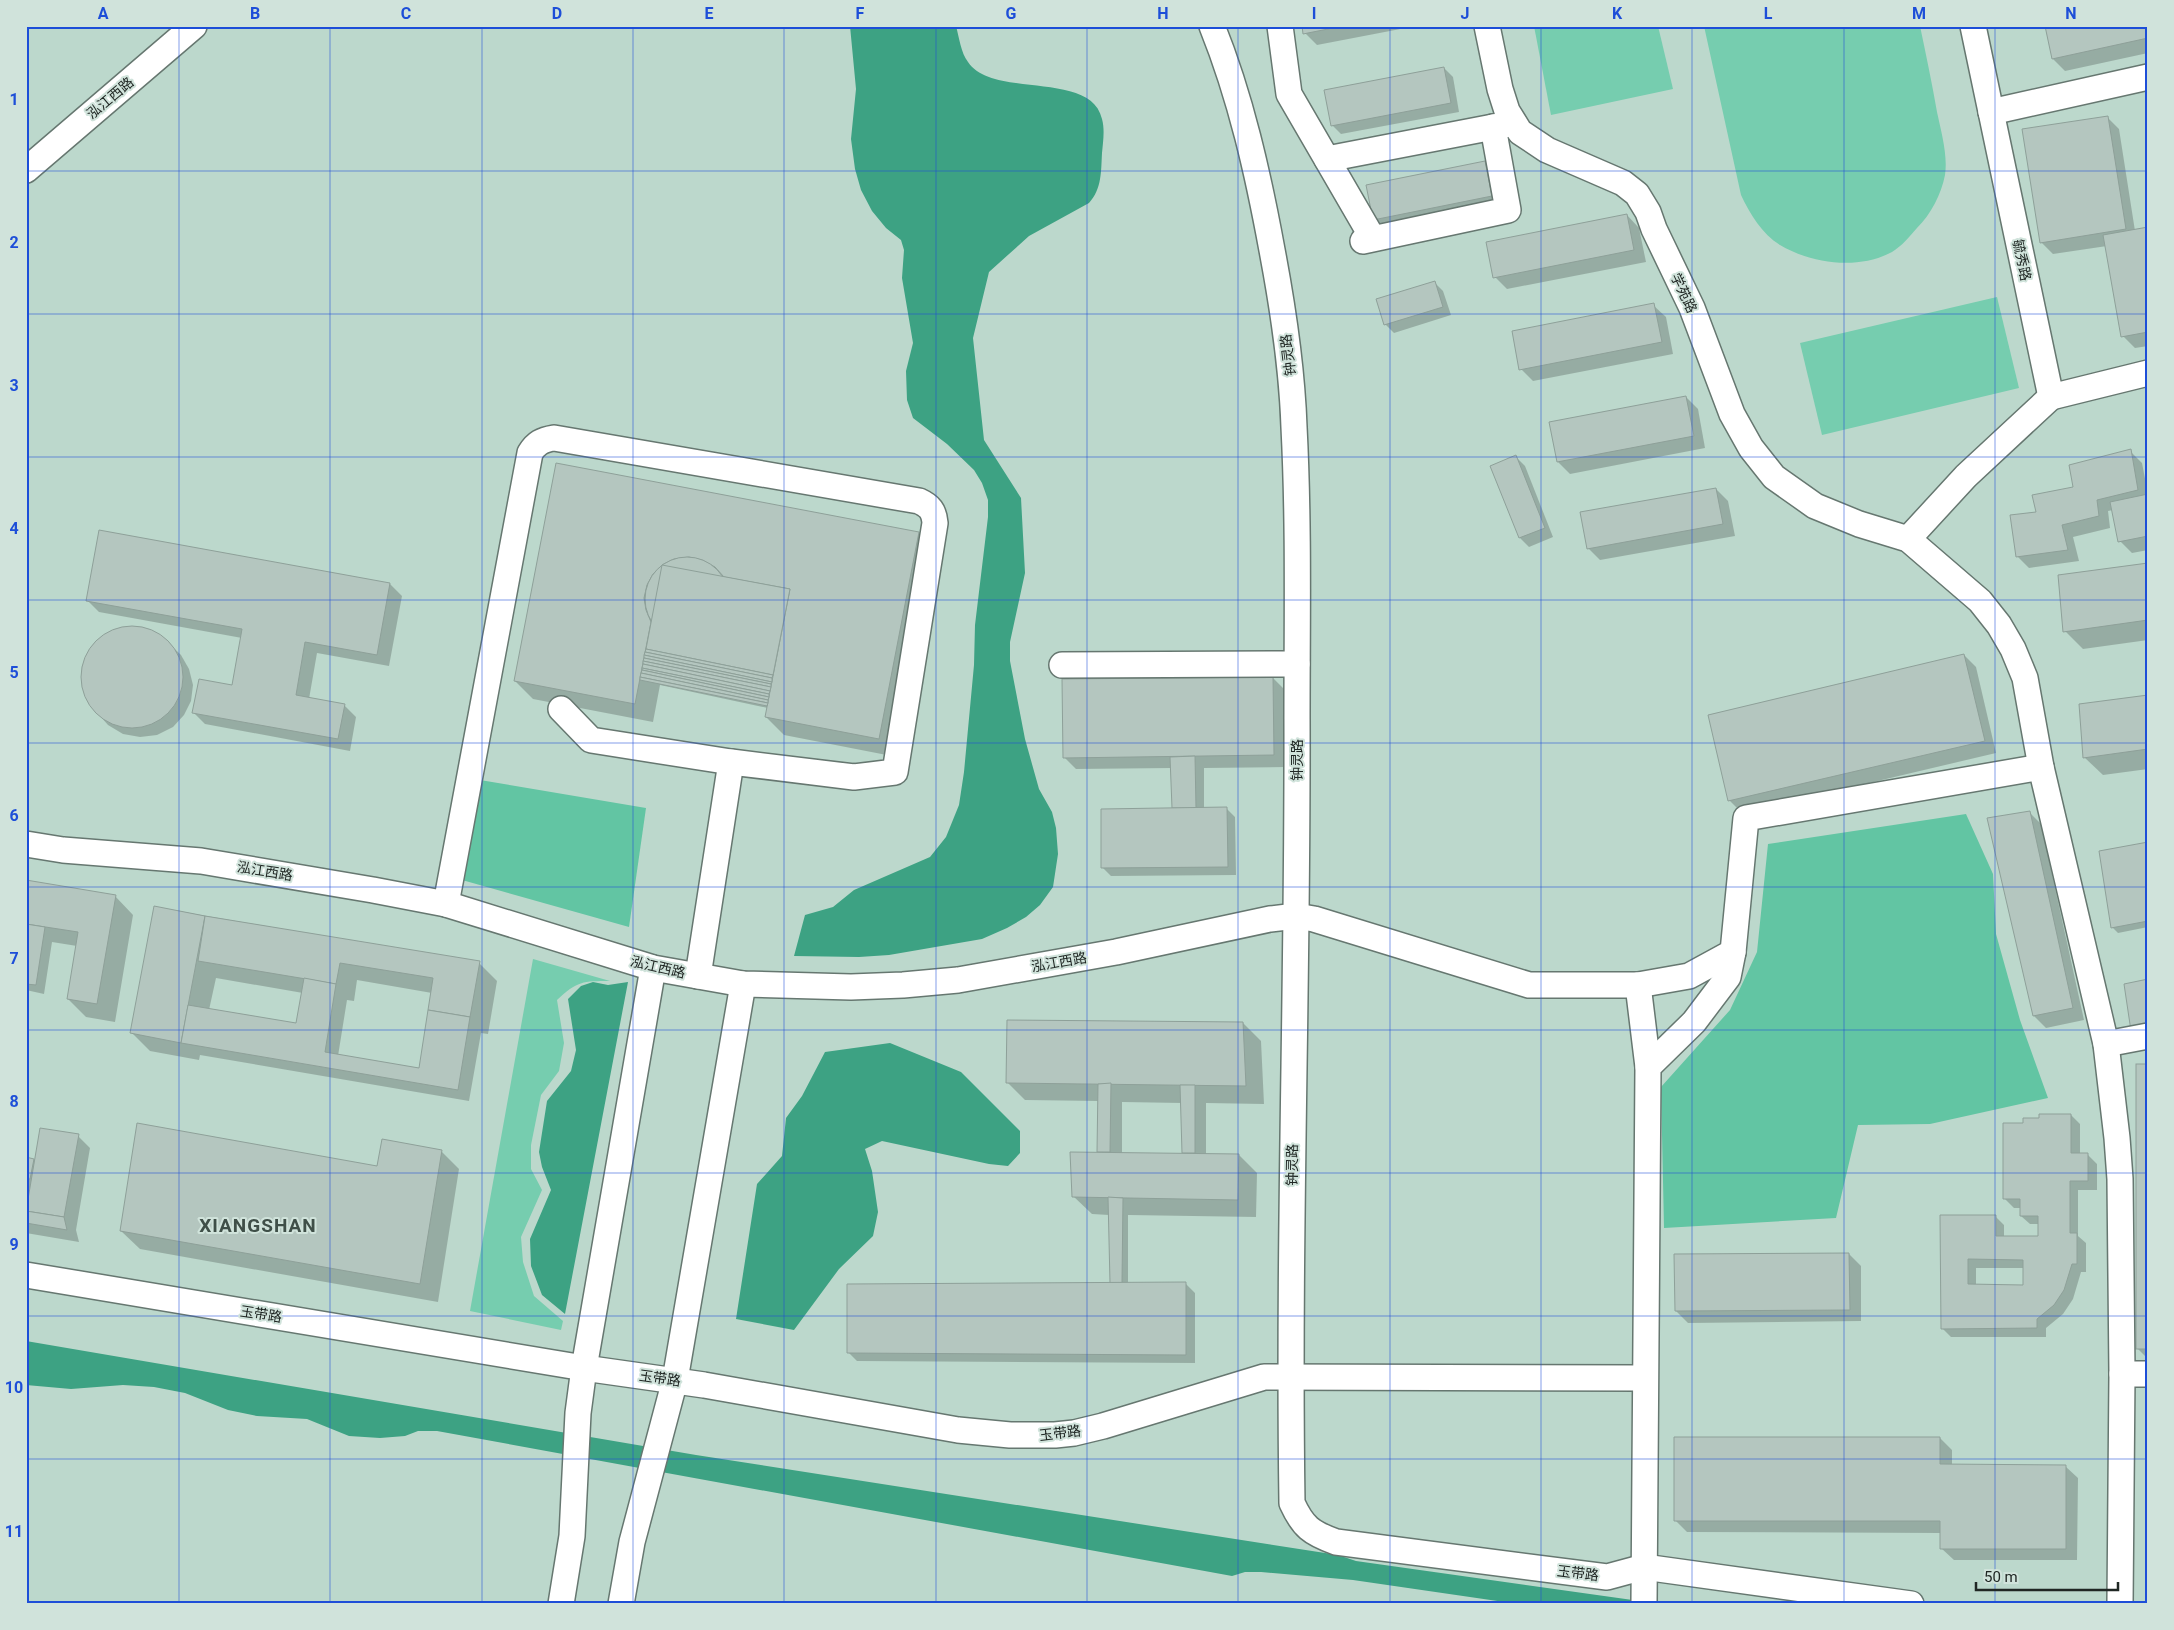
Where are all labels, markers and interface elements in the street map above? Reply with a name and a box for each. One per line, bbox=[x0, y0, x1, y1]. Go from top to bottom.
text: A bbox=[98, 4, 109, 23]
text: B bbox=[250, 4, 260, 23]
text: C bbox=[401, 4, 411, 23]
text: D bbox=[552, 4, 562, 23]
text: E bbox=[705, 4, 714, 23]
text: F bbox=[856, 4, 865, 23]
text: G bbox=[1006, 4, 1017, 23]
text: H bbox=[1157, 4, 1169, 23]
text: I bbox=[1312, 4, 1316, 23]
text: J bbox=[1461, 4, 1469, 23]
text: K bbox=[1612, 4, 1623, 23]
text: L bbox=[1764, 4, 1773, 23]
text: M bbox=[1912, 4, 1926, 23]
text: N bbox=[2065, 4, 2077, 23]
street label: 泓江西路 bbox=[83, 74, 137, 122]
text: 1 bbox=[9, 90, 19, 109]
text: 2 bbox=[9, 233, 19, 252]
street label: 毓秀路 bbox=[2010, 238, 2034, 282]
street label: 学苑路 bbox=[1668, 271, 1700, 315]
street label: 钟灵路 bbox=[1278, 333, 1298, 377]
text: 3 bbox=[9, 376, 19, 395]
text: 4 bbox=[9, 519, 19, 538]
text: 5 bbox=[9, 663, 19, 682]
street label: 钟灵路 bbox=[1289, 739, 1305, 781]
text: 6 bbox=[9, 806, 19, 825]
street label: 泓江西路 bbox=[236, 859, 294, 883]
text: 7 bbox=[9, 949, 19, 968]
street label: 泓江西路 bbox=[1030, 949, 1088, 975]
street label: 泓江西路 bbox=[629, 953, 687, 981]
text: 8 bbox=[9, 1092, 19, 1111]
street label: 钟灵路 bbox=[1284, 1144, 1300, 1186]
district label: XIANGSHAN bbox=[199, 1214, 317, 1237]
text: 9 bbox=[9, 1235, 19, 1254]
street label: 玉带路 bbox=[239, 1303, 283, 1325]
street label: 玉带路 bbox=[638, 1367, 682, 1389]
text: 10 bbox=[5, 1378, 23, 1397]
street label: 玉带路 bbox=[1038, 1423, 1082, 1443]
text: 11 bbox=[5, 1522, 23, 1541]
scale bar bbox=[1976, 1560, 2119, 1592]
street label: 玉带路 bbox=[1556, 1563, 1600, 1583]
text: 50 m bbox=[1984, 1568, 2018, 1586]

